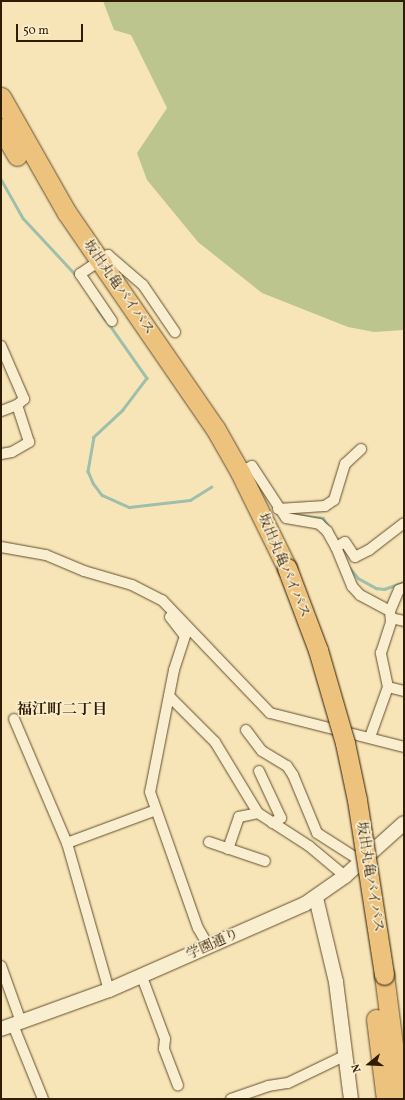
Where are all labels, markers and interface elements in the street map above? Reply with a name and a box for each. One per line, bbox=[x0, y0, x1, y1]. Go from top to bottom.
scale bar bbox=[18, 16, 85, 42]
text: 50 m bbox=[23, 23, 49, 39]
street label: 坂出丸亀バイパス bbox=[79, 237, 157, 339]
street label: 坂出丸亀バイパス bbox=[253, 511, 313, 621]
district label: 福江町二丁目 bbox=[17, 702, 107, 720]
street label: 坂出丸亀バイパス bbox=[352, 820, 386, 934]
street label: 学園通り bbox=[184, 926, 242, 964]
north arrow bbox=[349, 1044, 389, 1084]
text: N bbox=[349, 1062, 365, 1074]

